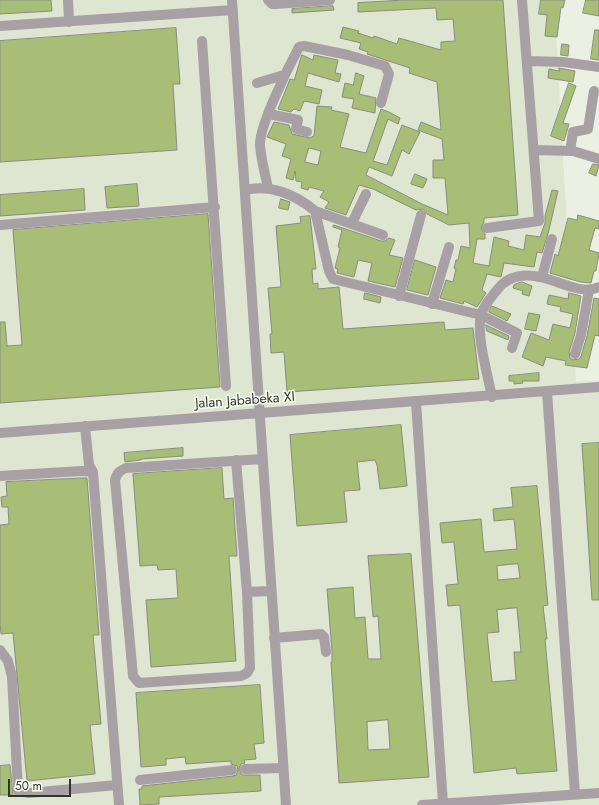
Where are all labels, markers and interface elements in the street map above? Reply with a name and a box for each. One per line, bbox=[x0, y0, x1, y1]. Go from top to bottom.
street label: Jalan Jababeka XI bbox=[195, 389, 295, 413]
scale bar bbox=[10, 771, 73, 797]
text: 50 m bbox=[15, 777, 42, 795]

